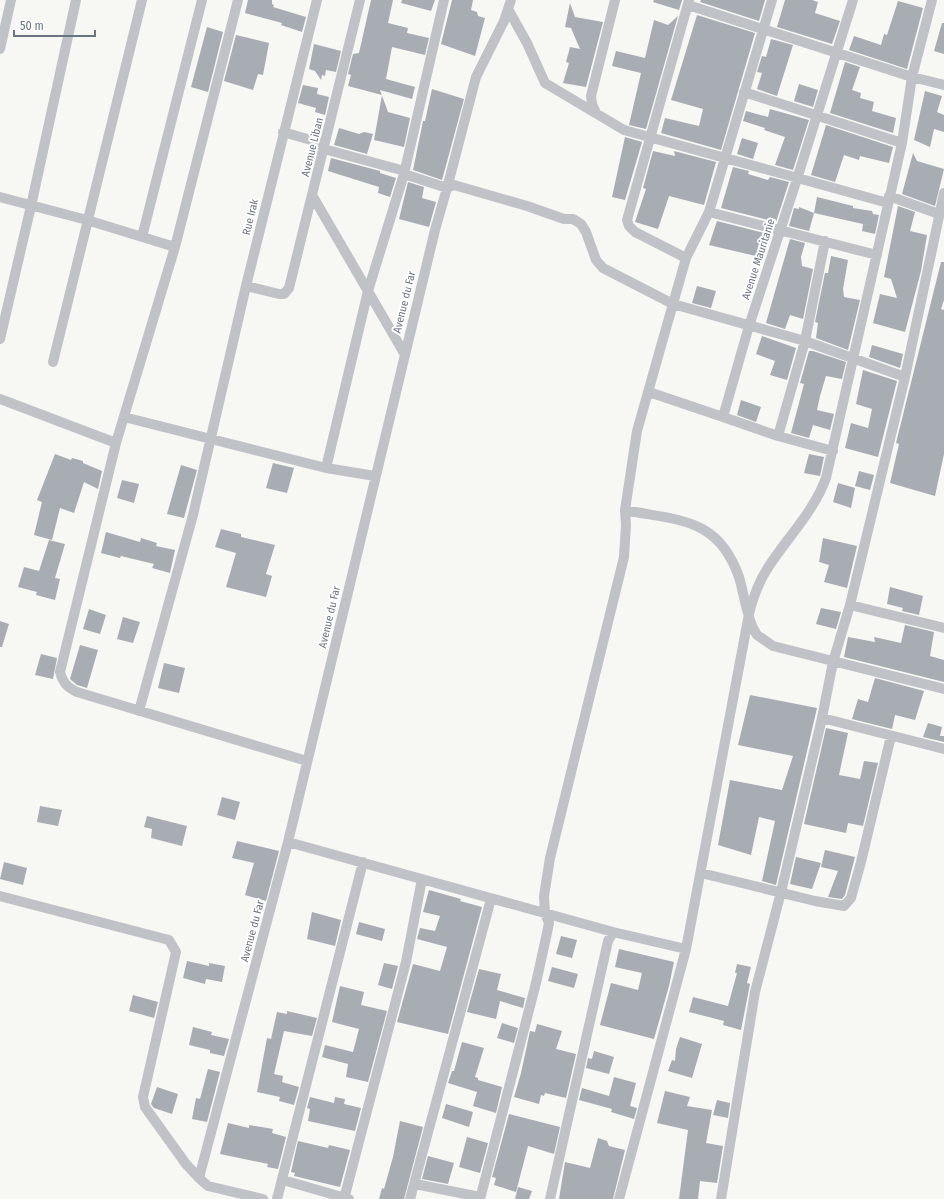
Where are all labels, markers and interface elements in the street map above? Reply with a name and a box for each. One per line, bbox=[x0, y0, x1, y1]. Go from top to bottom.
scale bar bbox=[14, 12, 95, 38]
text: 50 m bbox=[20, 19, 44, 33]
street label: Avenue Liban bbox=[299, 116, 326, 178]
street label: Rue Irak bbox=[240, 197, 261, 236]
street label: Avenue Mauritanie bbox=[739, 217, 778, 301]
street label: Avenue du Far bbox=[391, 270, 418, 334]
street label: Avenue du Far bbox=[316, 585, 343, 649]
street label: Avenue du Far bbox=[238, 899, 267, 963]

